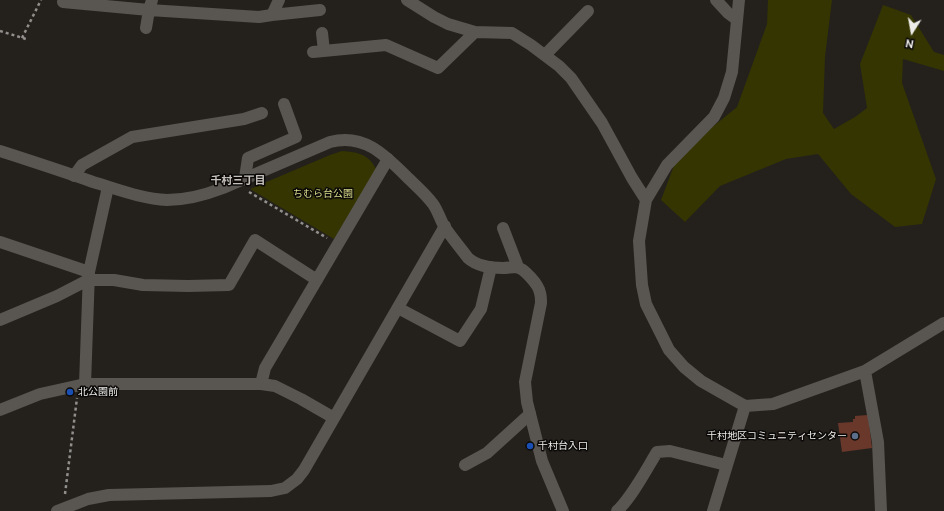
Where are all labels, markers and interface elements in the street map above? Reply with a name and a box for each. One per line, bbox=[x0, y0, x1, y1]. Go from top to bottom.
north arrow bbox=[892, 12, 932, 52]
text: N bbox=[905, 37, 915, 50]
district label: 千村三丁目 bbox=[211, 173, 265, 187]
park label: ちむら台公園 bbox=[293, 188, 353, 200]
place label: 北公園前 bbox=[78, 386, 118, 398]
marker: 北公園前 bbox=[65, 387, 75, 397]
place label: 千村地区コミュニティセンター bbox=[707, 430, 847, 442]
marker: 千村地区コミュニティセンター bbox=[850, 431, 860, 441]
place label: 千村台入口 bbox=[538, 440, 588, 452]
marker: 千村台入口 bbox=[525, 441, 535, 451]

